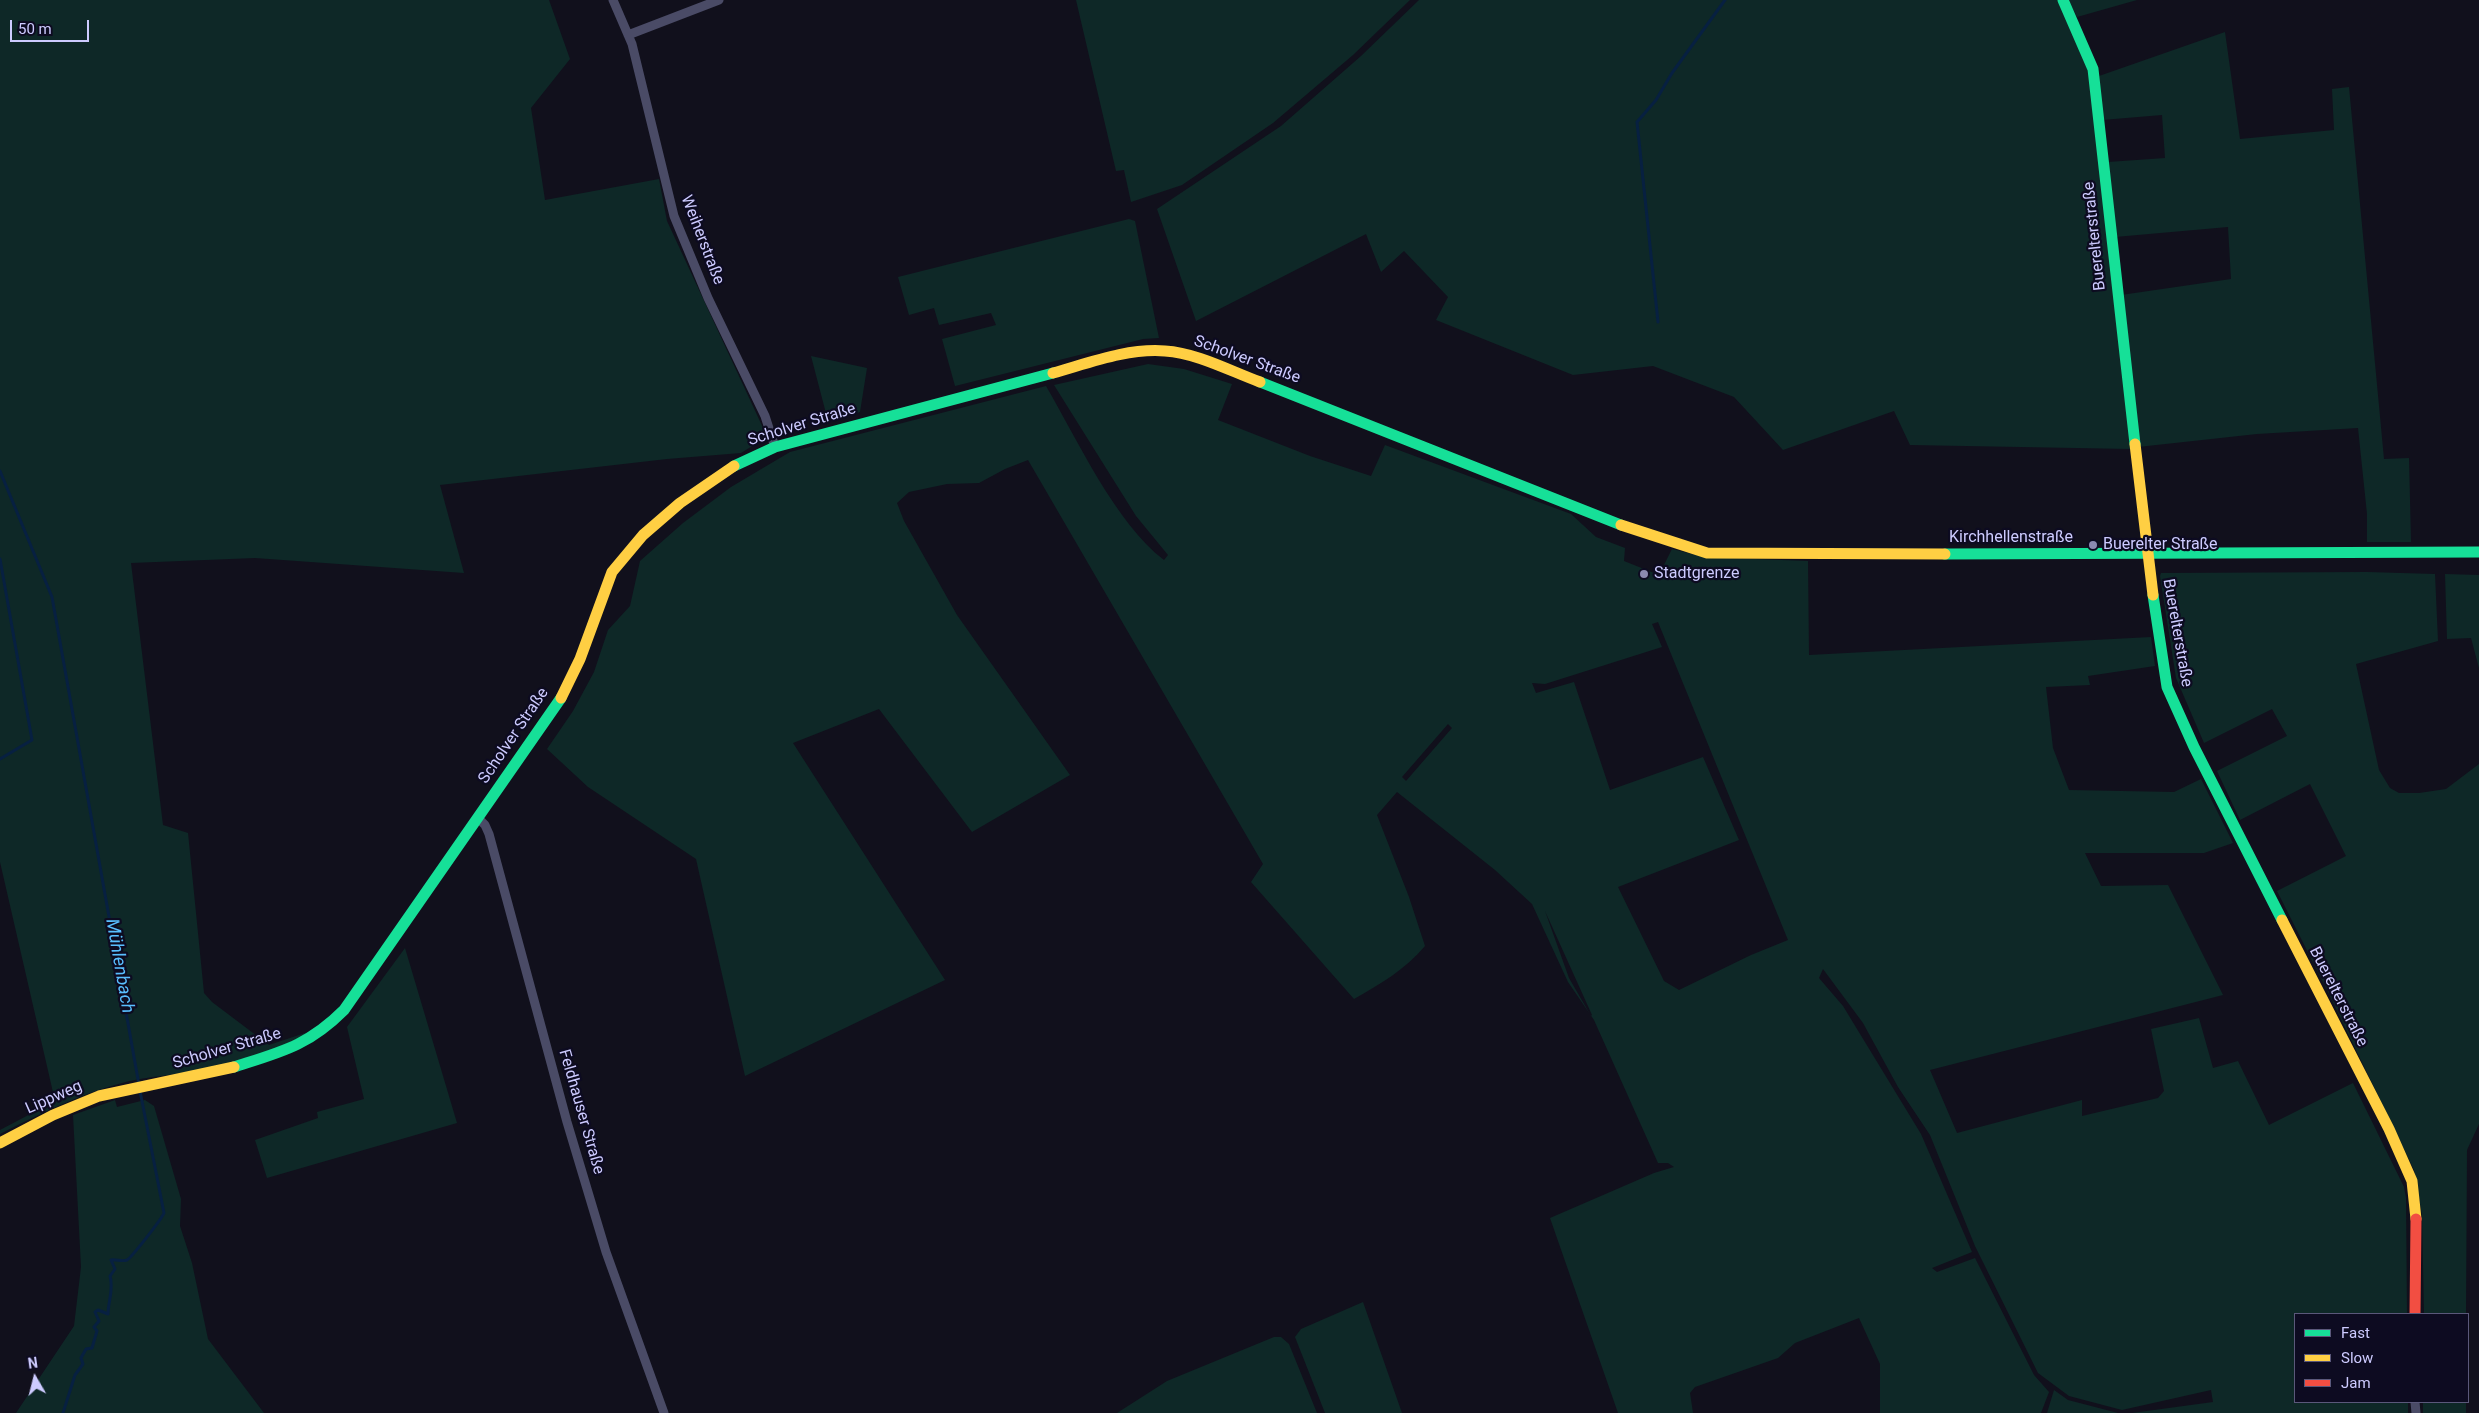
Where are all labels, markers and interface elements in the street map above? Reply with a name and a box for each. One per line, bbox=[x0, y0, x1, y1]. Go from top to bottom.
scale bar bbox=[12, 10, 91, 42]
text: 50 m bbox=[18, 20, 52, 38]
street label: Buerelterstraße bbox=[2080, 181, 2110, 291]
street label: Weiherstraße bbox=[676, 193, 728, 287]
street label: Scholver Straße bbox=[1191, 332, 1303, 388]
street label: Scholver Straße bbox=[746, 399, 858, 451]
street label: Kirchhellenstraße bbox=[1949, 528, 2073, 548]
place label: Buerelter Straße bbox=[2103, 535, 2218, 555]
marker: Buerelter Straße bbox=[2087, 539, 2099, 551]
place label: Stadtgrenze bbox=[1654, 564, 1740, 584]
marker: Stadtgrenze bbox=[1638, 568, 1650, 580]
street label: Buerelterstraße bbox=[2158, 577, 2196, 689]
street label: Scholver Straße bbox=[475, 684, 553, 788]
water label: Mühlenbach bbox=[100, 917, 138, 1015]
street label: Buerelterstraße bbox=[2305, 944, 2371, 1050]
street label: Scholver Straße bbox=[171, 1024, 283, 1074]
street label: Feldhauser Straße bbox=[554, 1047, 608, 1177]
street label: Lippweg bbox=[23, 1077, 85, 1119]
legend bbox=[2294, 1313, 2469, 1403]
text: Fast bbox=[2341, 1324, 2370, 1342]
text: Slow bbox=[2341, 1349, 2373, 1367]
north arrow bbox=[10, 1353, 60, 1403]
text: N bbox=[27, 1355, 39, 1372]
text: Jam bbox=[2341, 1374, 2371, 1392]

